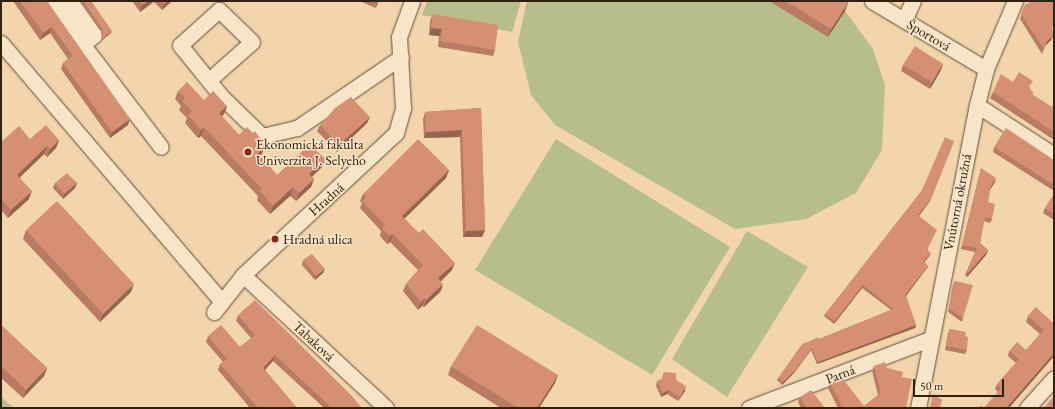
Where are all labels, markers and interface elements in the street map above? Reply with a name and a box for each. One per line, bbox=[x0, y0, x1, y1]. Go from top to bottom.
street label: Športová bbox=[904, 15, 954, 55]
place label: Ekonomická fakulta Univerzita J. Selyeho bbox=[256, 136, 366, 168]
marker: Ekonomická fakulta Univerzita J. Selyeho bbox=[243, 147, 253, 157]
street label: Vnútorná okružná bbox=[939, 152, 975, 252]
street label: Hradná bbox=[305, 179, 347, 219]
place label: Hradná ulica bbox=[283, 231, 353, 247]
marker: Hradná ulica bbox=[270, 234, 280, 244]
street label: Tabaková bbox=[290, 318, 338, 364]
street label: Parná bbox=[823, 361, 857, 387]
scale bar bbox=[915, 371, 1006, 397]
text: 50 m bbox=[920, 378, 943, 394]

